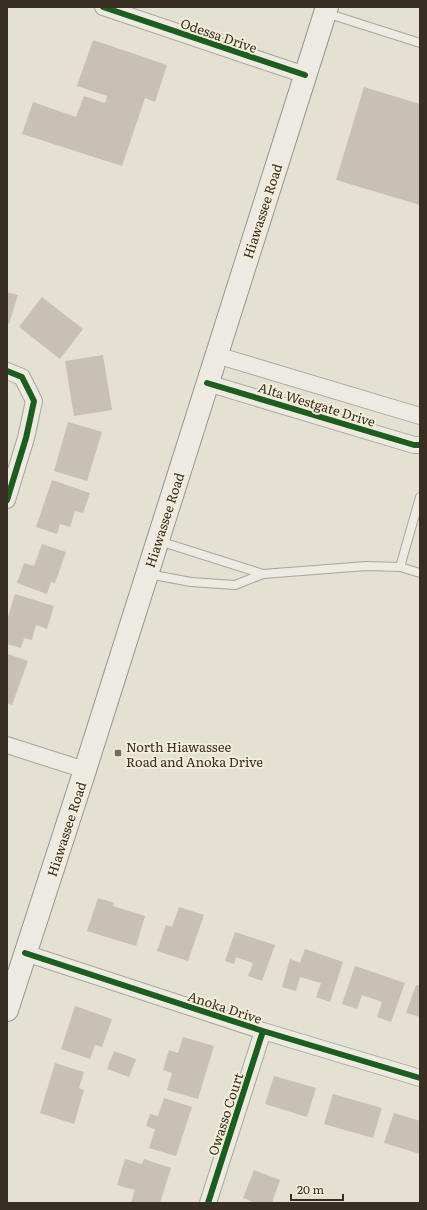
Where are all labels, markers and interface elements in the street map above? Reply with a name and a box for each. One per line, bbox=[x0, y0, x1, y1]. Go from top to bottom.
street label: Odessa Drive bbox=[178, 13, 260, 57]
street label: Hiawassee Road bbox=[238, 161, 286, 261]
street label: Alta Westgate Drive bbox=[256, 377, 378, 431]
street label: Hiawassee Road bbox=[140, 470, 188, 570]
place label: North Hiawassee Road and Anoka Drive bbox=[126, 737, 263, 771]
marker: North Hiawassee Road and Anoka Drive bbox=[113, 748, 123, 758]
street label: Hiawassee Road bbox=[42, 779, 90, 879]
street label: Anoka Drive bbox=[185, 986, 265, 1028]
street label: Owasso Court bbox=[203, 1069, 248, 1158]
scale bar bbox=[291, 1176, 343, 1202]
text: 20 m bbox=[297, 1180, 324, 1198]

